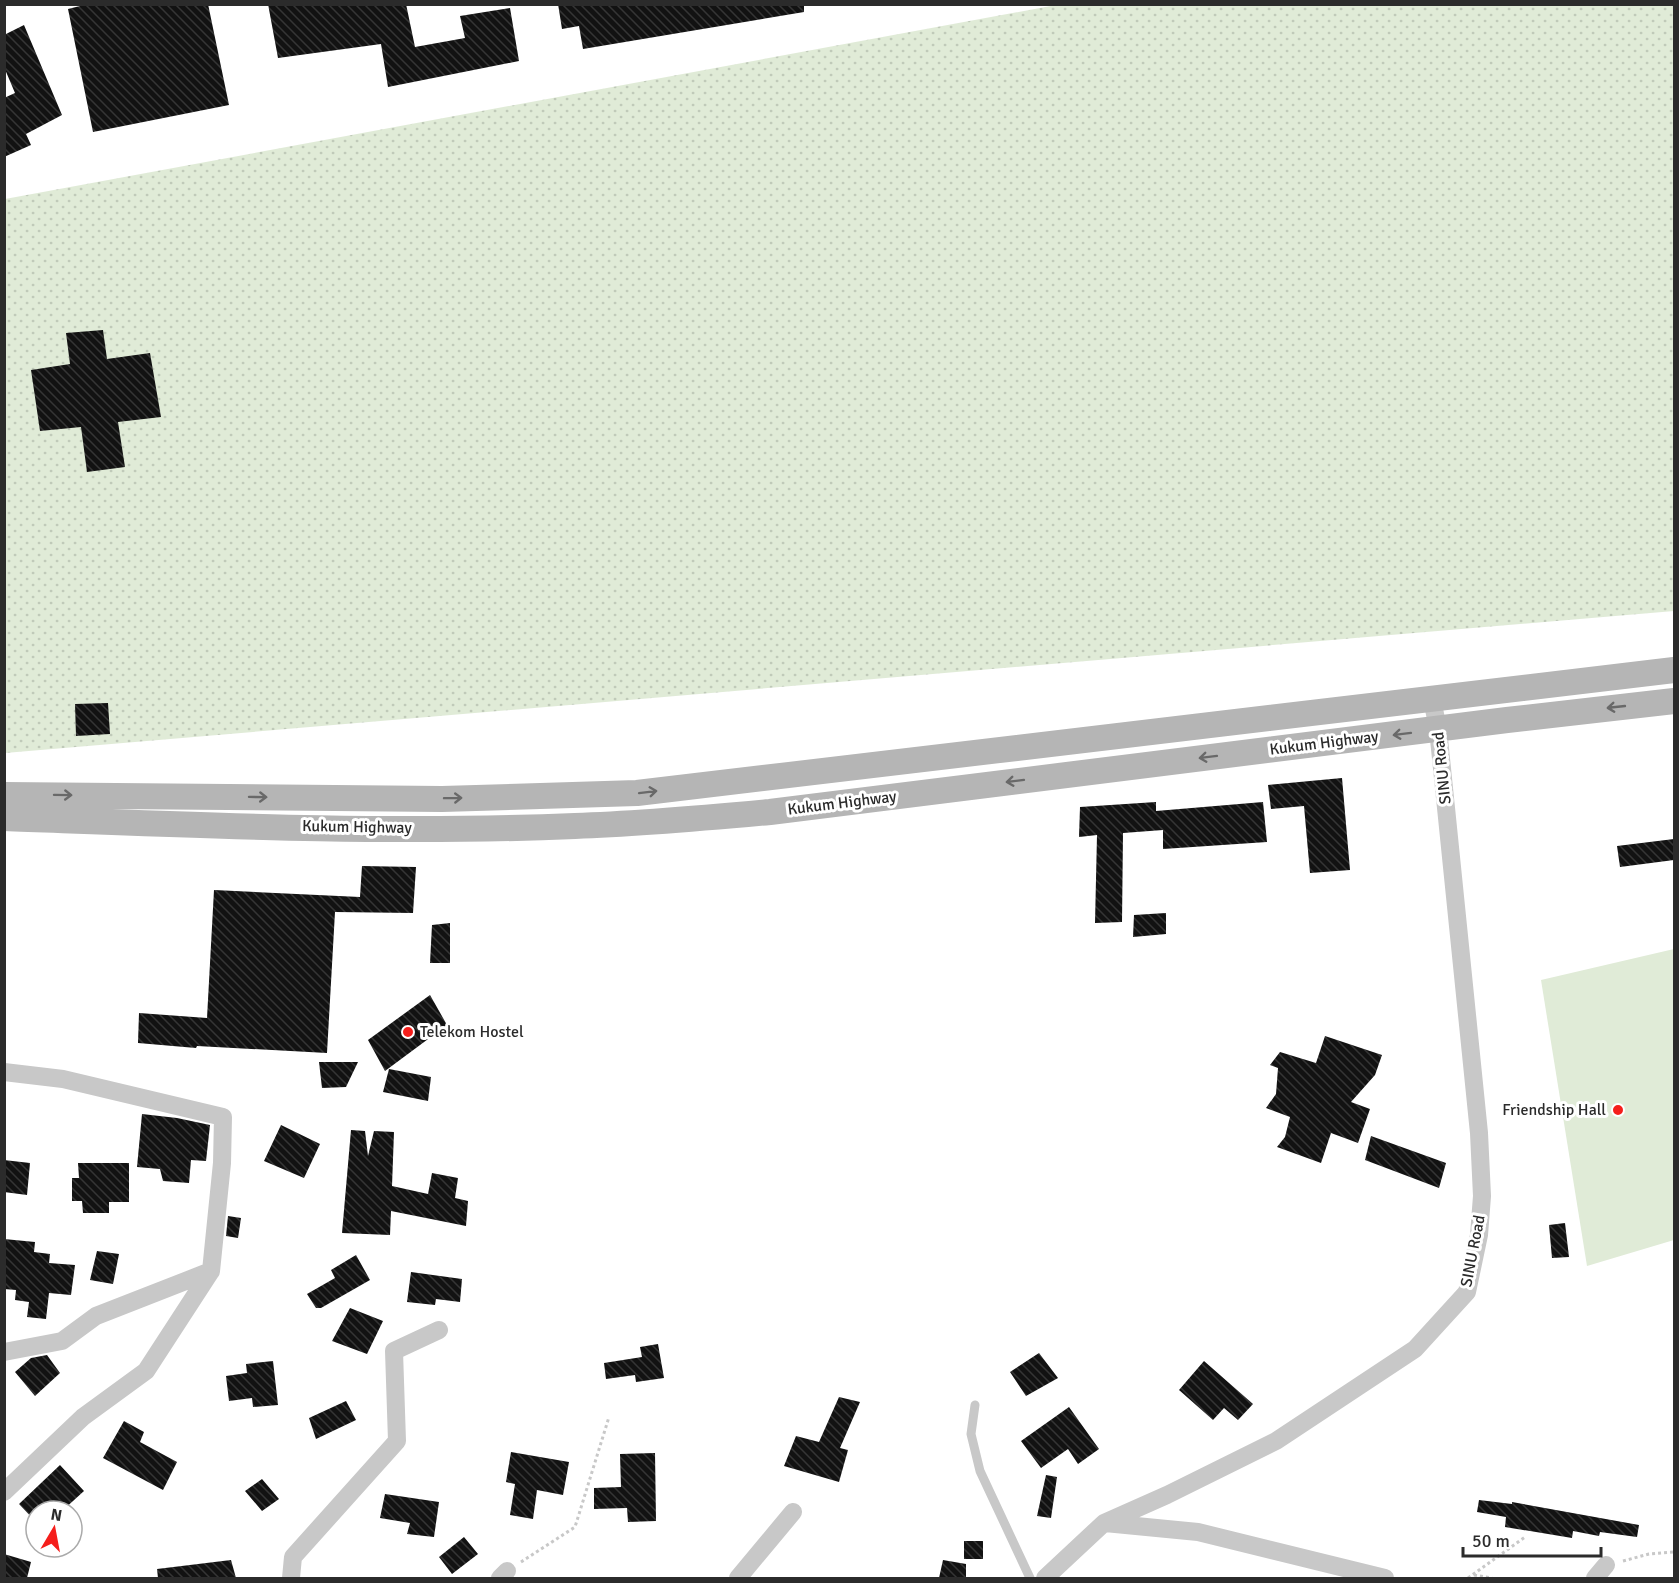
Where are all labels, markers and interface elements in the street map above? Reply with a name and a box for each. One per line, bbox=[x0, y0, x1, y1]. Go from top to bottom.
one-way arrow bbox=[1607, 702, 1627, 713]
street label: Kukum Highway bbox=[1268, 726, 1380, 760]
one-way arrow bbox=[1393, 728, 1412, 739]
street label: SINU Road bbox=[1428, 731, 1456, 805]
one-way arrow bbox=[1199, 752, 1219, 763]
one-way arrow bbox=[1005, 776, 1025, 787]
one-way arrow bbox=[637, 786, 657, 797]
street label: Kukum Highway bbox=[786, 786, 898, 820]
one-way arrow bbox=[52, 789, 72, 801]
one-way arrow bbox=[247, 791, 267, 803]
one-way arrow bbox=[442, 793, 462, 804]
street label: Kukum Highway bbox=[302, 816, 412, 838]
place label: Telekom Hostel bbox=[420, 1022, 524, 1042]
marker: Telekom Hostel bbox=[401, 1025, 415, 1039]
place label: Friendship Hall bbox=[1502, 1100, 1606, 1120]
marker: Friendship Hall bbox=[1611, 1103, 1625, 1117]
street label: SINU Road bbox=[1456, 1213, 1490, 1289]
north arrow bbox=[24, 1499, 84, 1559]
text: N bbox=[49, 1504, 64, 1526]
scale bar bbox=[1463, 1520, 1601, 1558]
text: 50 m bbox=[1472, 1530, 1510, 1552]

